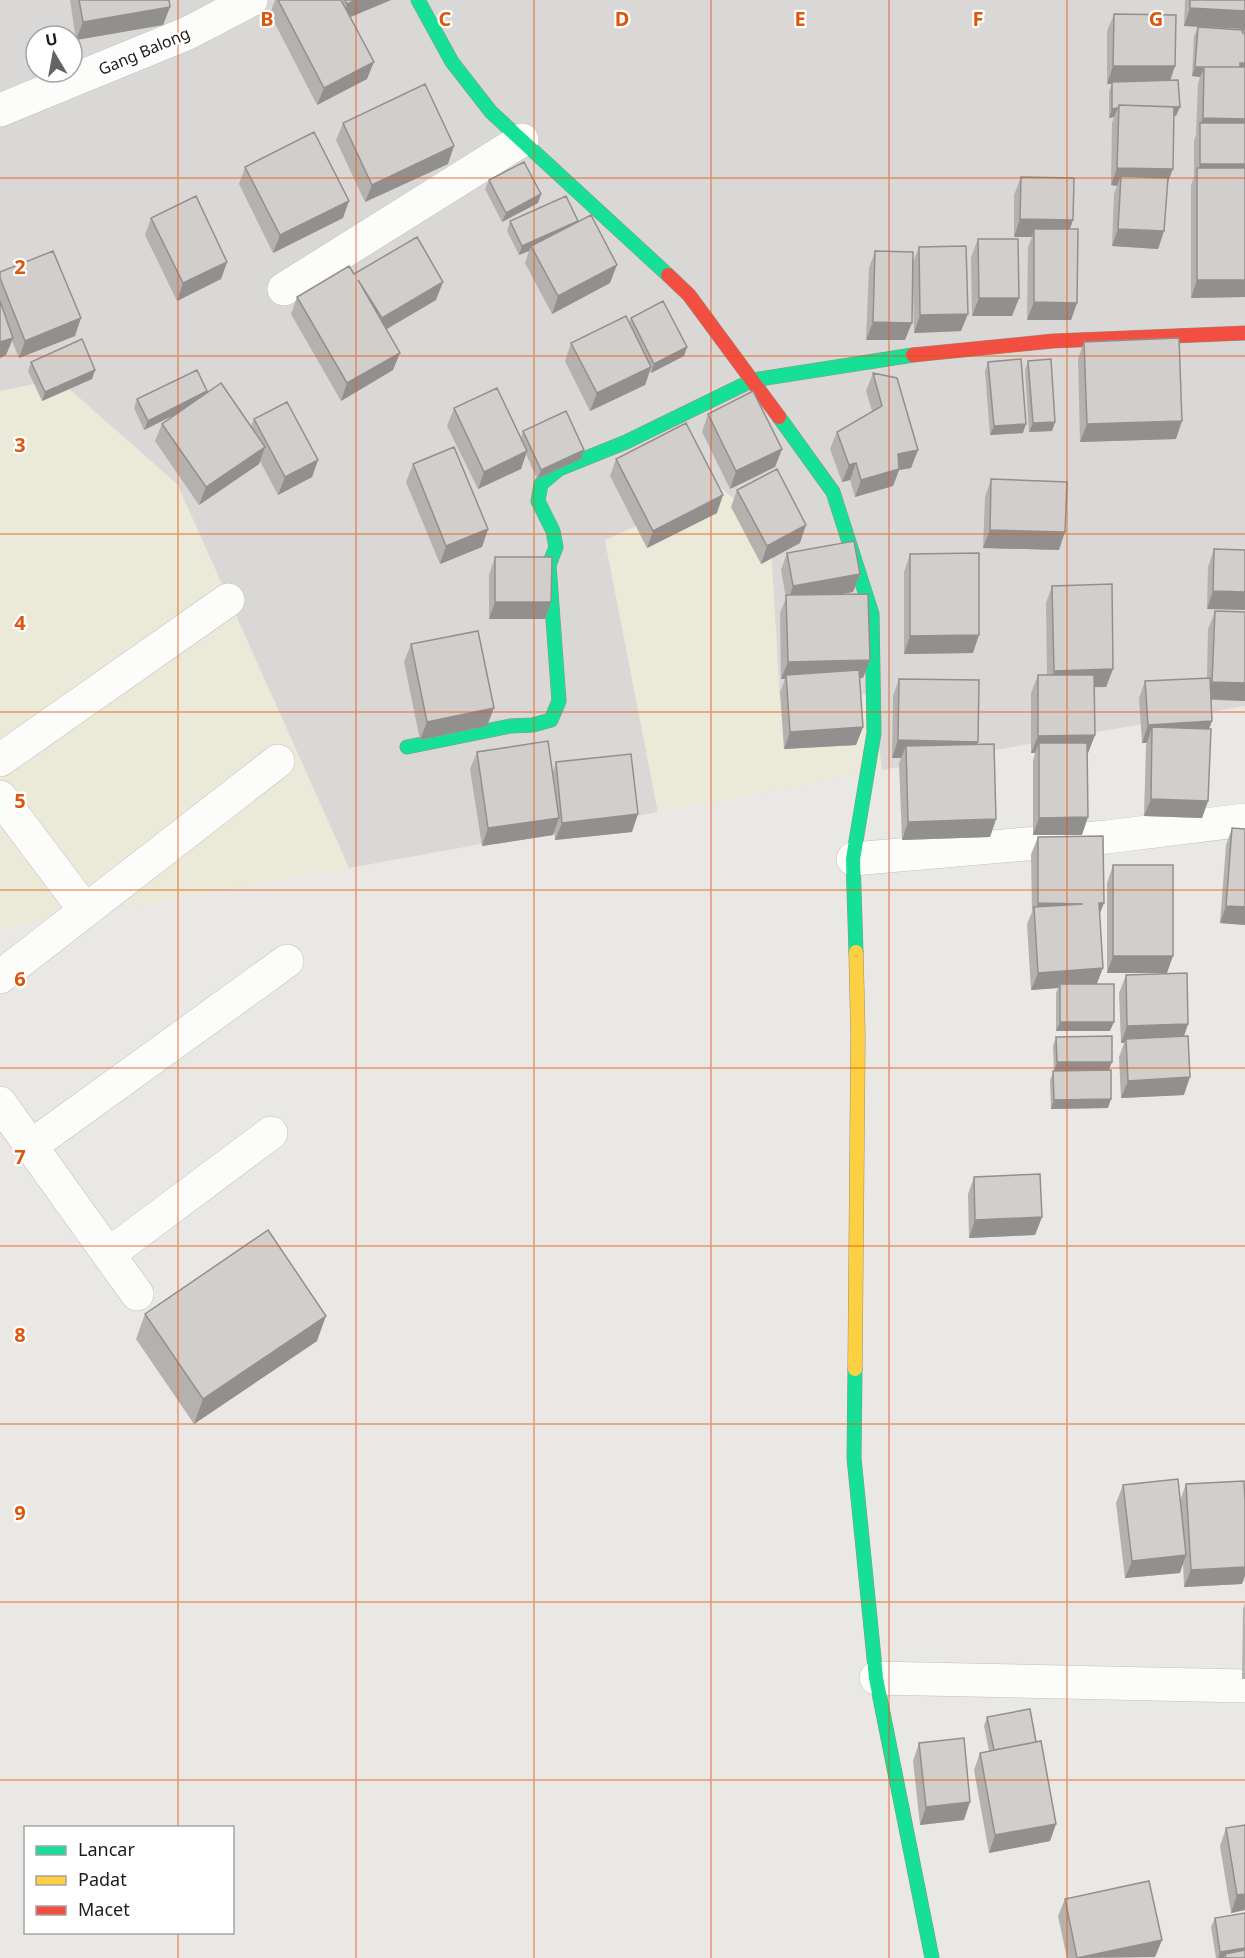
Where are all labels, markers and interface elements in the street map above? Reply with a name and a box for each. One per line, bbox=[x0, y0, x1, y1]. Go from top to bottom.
text: B bbox=[260, 5, 274, 32]
text: C bbox=[439, 5, 452, 32]
text: D bbox=[615, 5, 629, 32]
text: E bbox=[794, 5, 806, 32]
text: F bbox=[973, 5, 983, 32]
text: G bbox=[1149, 5, 1163, 32]
street label: Gang Balong bbox=[95, 22, 193, 80]
north arrow bbox=[24, 24, 84, 84]
text: U bbox=[44, 27, 59, 51]
text: 2 bbox=[14, 253, 26, 280]
text: 3 bbox=[14, 431, 26, 458]
text: 4 bbox=[14, 609, 26, 636]
text: 5 bbox=[14, 787, 26, 814]
text: 6 bbox=[14, 965, 26, 992]
text: 7 bbox=[14, 1143, 26, 1170]
text: 8 bbox=[14, 1321, 26, 1348]
text: 9 bbox=[14, 1499, 26, 1526]
legend bbox=[24, 1826, 234, 1934]
text: Lancar bbox=[78, 1837, 135, 1861]
text: Padat bbox=[78, 1867, 127, 1891]
text: Macet bbox=[78, 1897, 130, 1921]

